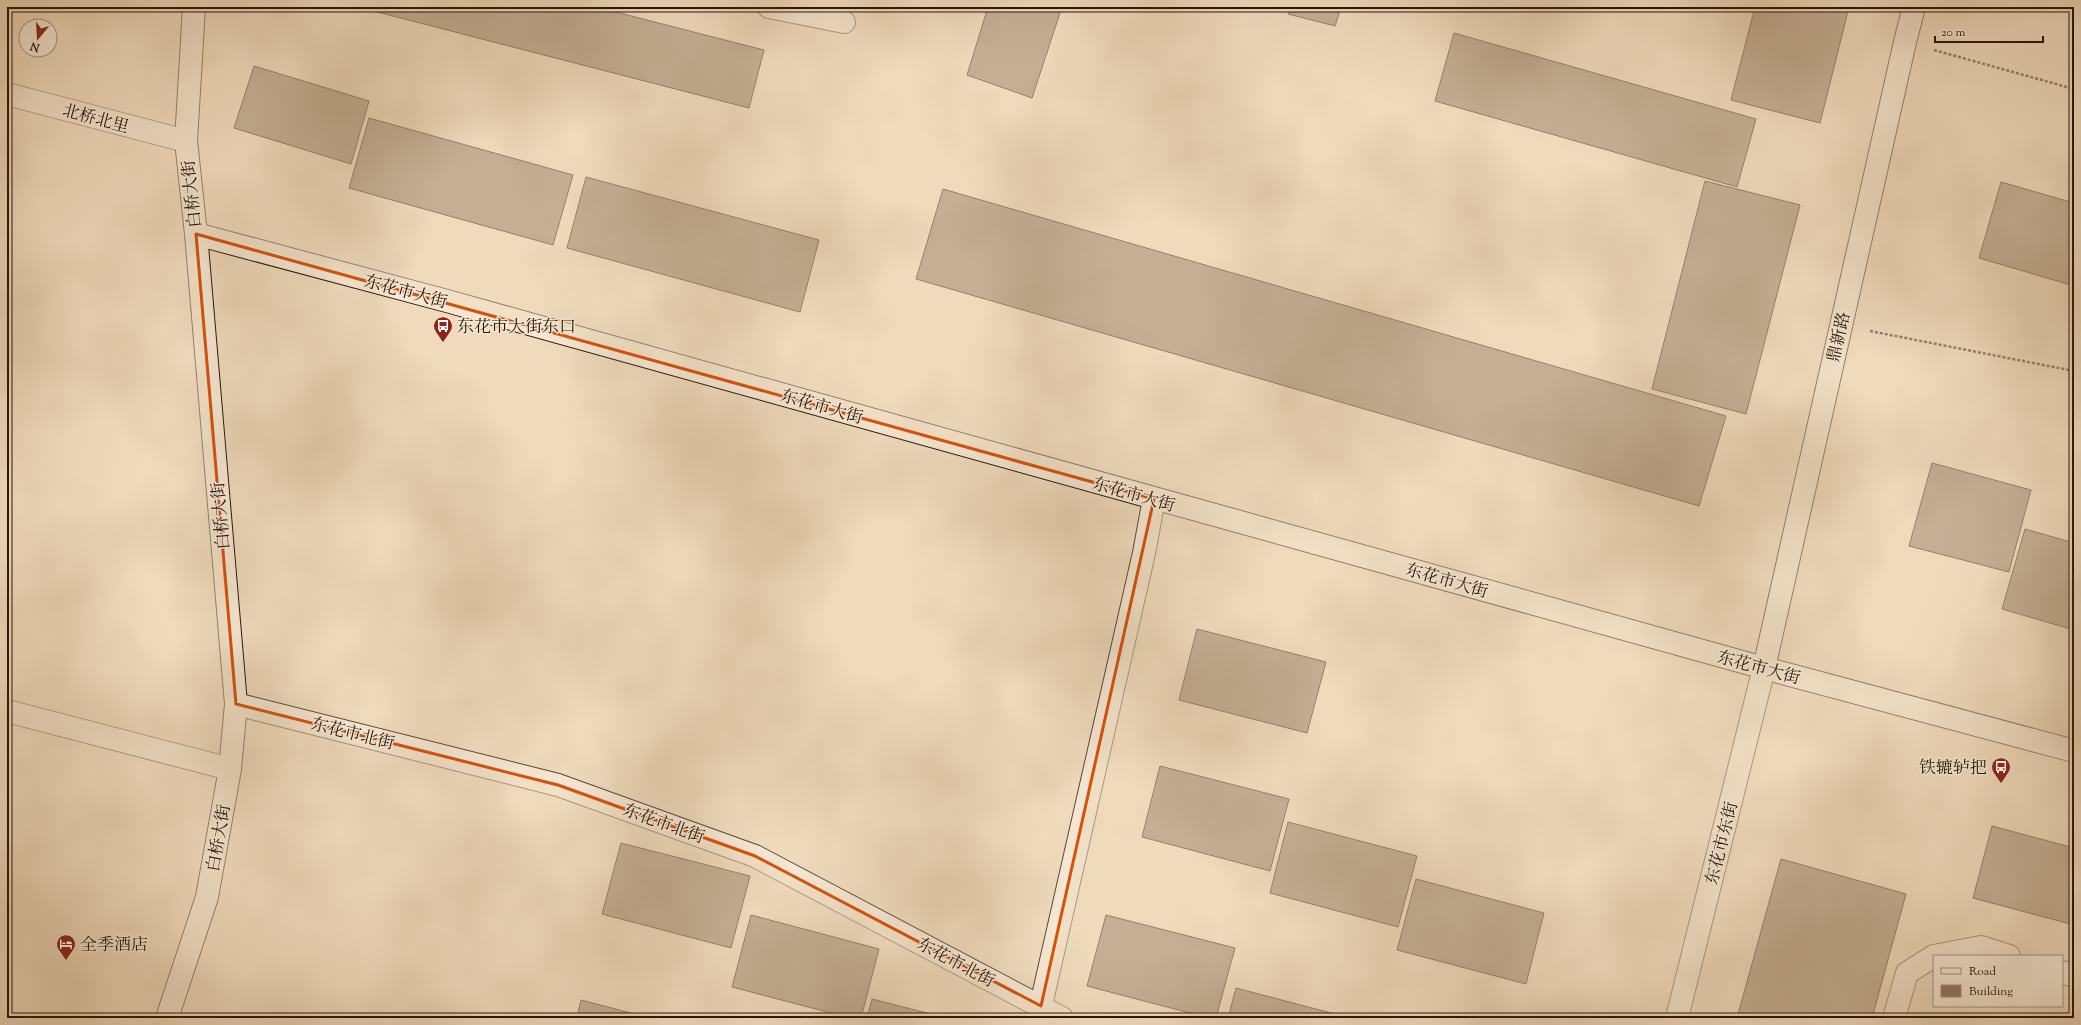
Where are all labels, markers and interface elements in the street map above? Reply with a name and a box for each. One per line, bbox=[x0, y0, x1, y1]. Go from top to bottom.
north arrow bbox=[18, 18, 58, 58]
scale bar bbox=[1935, 18, 2043, 44]
text: 20 m bbox=[1941, 24, 1966, 42]
text: N bbox=[28, 38, 43, 56]
street label: 北桥北里 bbox=[60, 100, 131, 140]
street label: 白桥大街 bbox=[178, 159, 208, 229]
street label: 东花市大街 bbox=[361, 270, 450, 316]
street label: 鼎新路 bbox=[1823, 310, 1857, 365]
bus stop icon: 东花市大街东口 bbox=[432, 315, 454, 343]
place label: 东花市大街东口 bbox=[457, 316, 576, 340]
street label: 东花市大街 bbox=[777, 385, 866, 431]
street label: 东花市大街 bbox=[1089, 473, 1178, 519]
street label: 白桥大街 bbox=[207, 481, 237, 551]
street label: 东花市大街 bbox=[1402, 559, 1491, 605]
street label: 东花市大街 bbox=[1714, 646, 1803, 692]
street label: 东花市北街 bbox=[308, 713, 397, 757]
bus stop icon: 铁辘轳把 bbox=[1990, 756, 2012, 784]
place label: 铁辘轳把 bbox=[1919, 757, 1987, 781]
street label: 东花市北街 bbox=[619, 799, 707, 851]
street label: 东花市东街 bbox=[1701, 799, 1745, 888]
street label: 白桥大街 bbox=[202, 803, 238, 874]
hotel icon: 全季酒店 bbox=[55, 933, 77, 961]
street label: 东花市北街 bbox=[912, 933, 998, 994]
place label: 全季酒店 bbox=[80, 934, 148, 958]
legend bbox=[1933, 955, 2063, 1007]
text: Road bbox=[1969, 963, 1996, 981]
text: Building bbox=[1969, 983, 2013, 1001]

